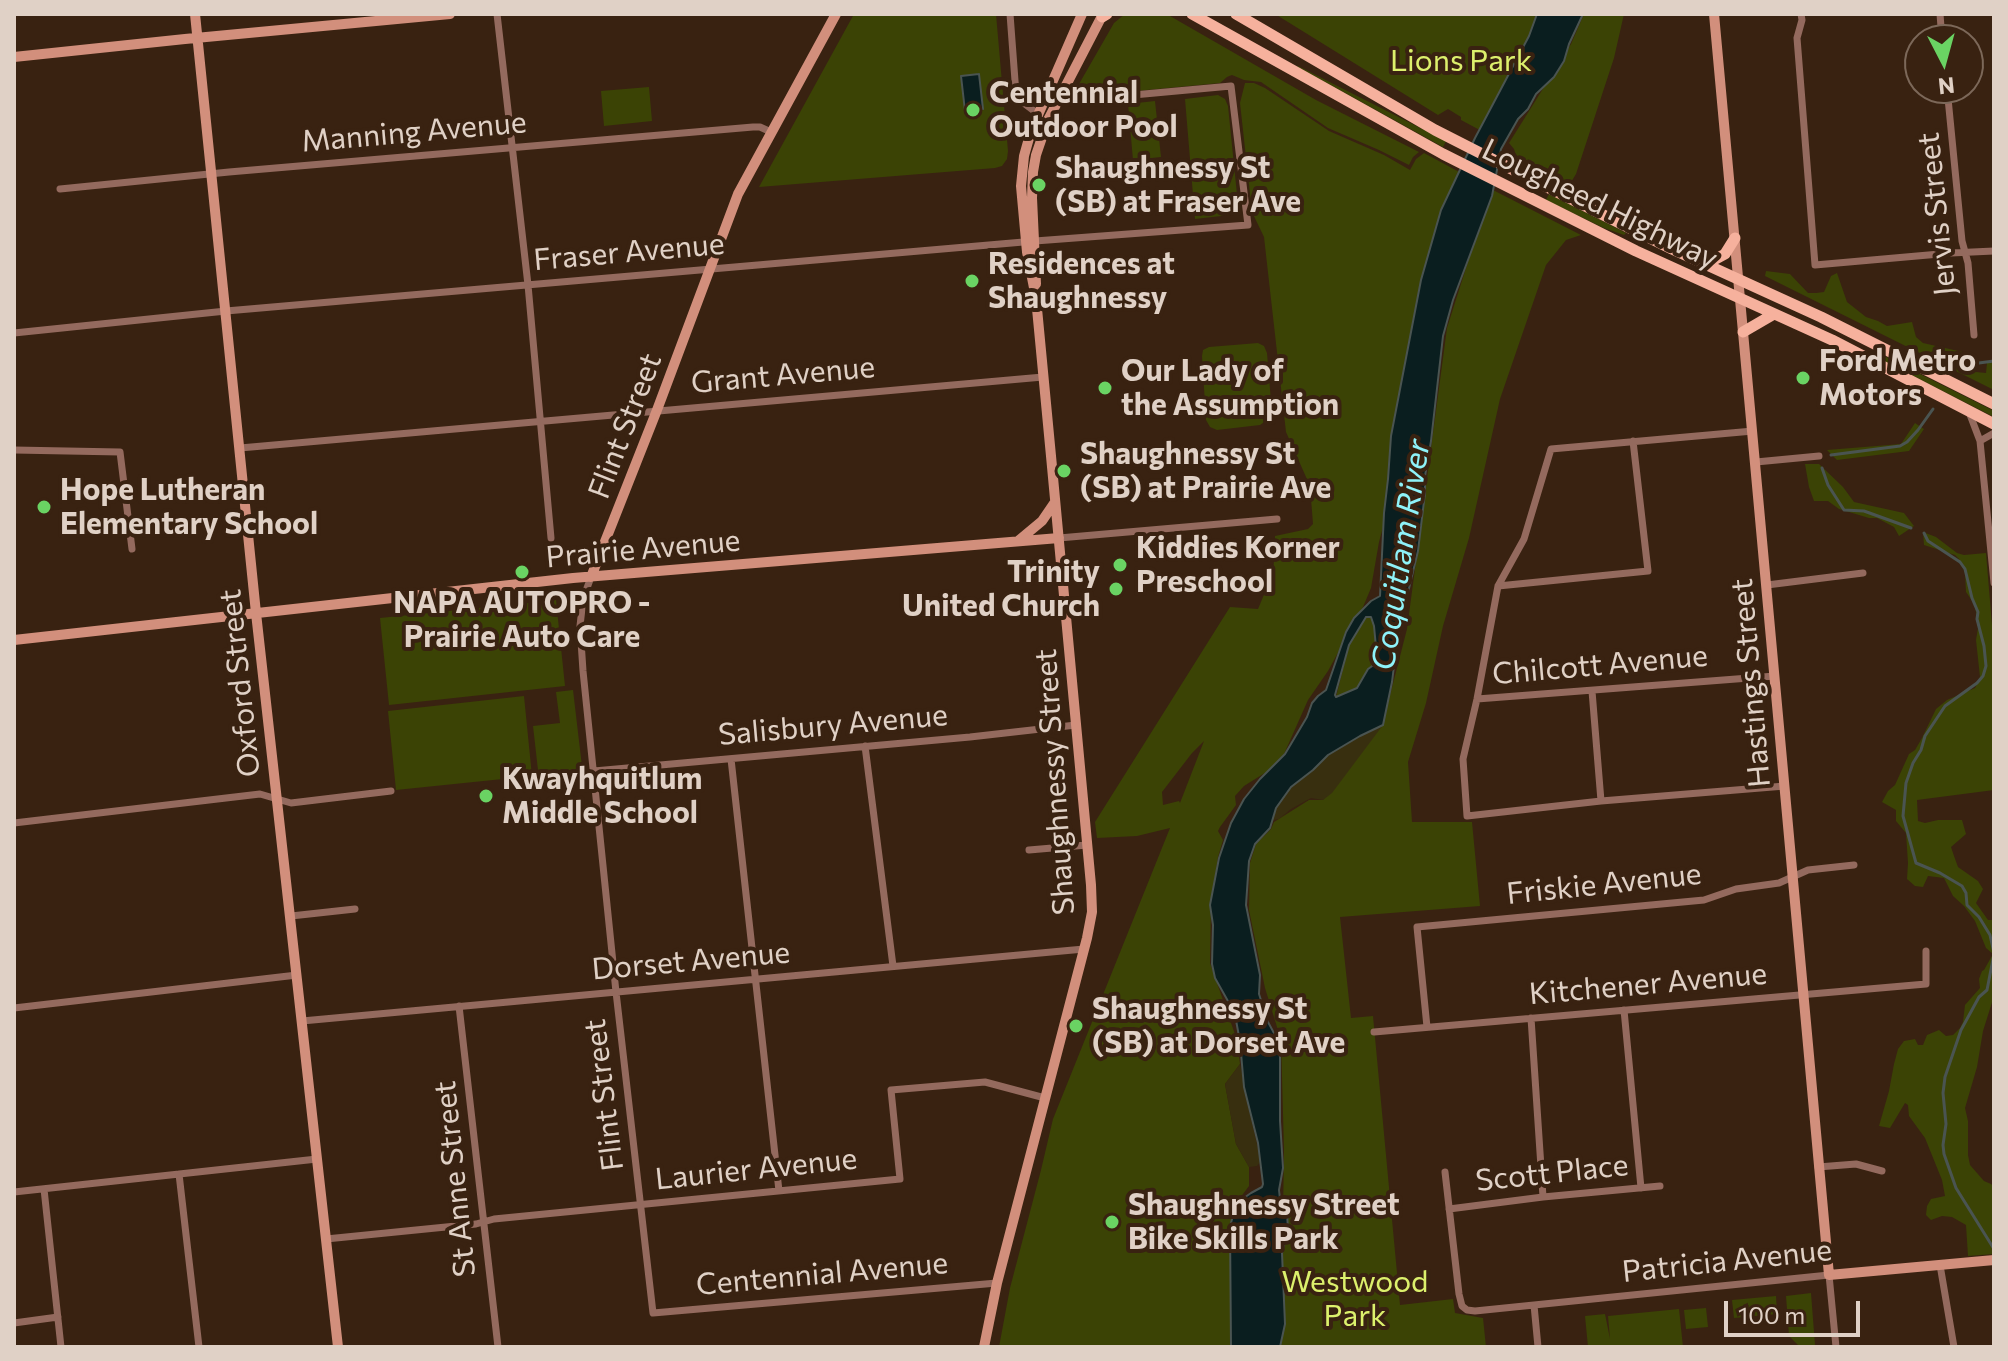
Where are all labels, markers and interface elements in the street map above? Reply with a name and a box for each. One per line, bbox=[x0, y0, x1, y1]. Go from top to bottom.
north arrow bbox=[1904, 24, 1984, 104]
park label: Lions Park bbox=[1390, 43, 1532, 79]
text: N bbox=[1937, 72, 1956, 101]
place label: Centennial Outdoor Pool bbox=[989, 75, 1178, 146]
marker: Centennial Outdoor Pool bbox=[964, 101, 982, 119]
street label: Manning Avenue bbox=[300, 104, 528, 160]
street label: Lougheed Highway bbox=[1476, 131, 1724, 277]
street label: Jervis Street bbox=[1911, 131, 1963, 297]
place label: Shaughnessy St (SB) at Fraser Ave bbox=[1055, 150, 1301, 220]
marker: Shaughnessy St (SB) at Fraser Ave bbox=[1030, 176, 1048, 194]
street label: Fraser Avenue bbox=[532, 226, 726, 278]
place label: Residences at Shaughnessy bbox=[988, 246, 1175, 316]
marker: Residences at Shaughnessy bbox=[963, 272, 981, 290]
place label: Ford Metro Motors bbox=[1819, 343, 1976, 414]
street label: Flint Street bbox=[581, 348, 669, 504]
street label: Grant Avenue bbox=[689, 349, 877, 401]
place label: Our Lady of the Assumption bbox=[1121, 353, 1339, 424]
marker: Ford Metro Motors bbox=[1794, 369, 1812, 387]
marker: Our Lady of the Assumption bbox=[1096, 379, 1114, 397]
place label: Shaughnessy St (SB) at Prairie Ave bbox=[1080, 436, 1331, 506]
water label: Coquitlam River bbox=[1364, 437, 1438, 673]
marker: Shaughnessy St (SB) at Prairie Ave bbox=[1055, 462, 1073, 480]
place label: Hope Lutheran Elementary School bbox=[60, 472, 318, 542]
marker: Hope Lutheran Elementary School bbox=[35, 498, 53, 516]
street label: Prairie Avenue bbox=[544, 523, 742, 575]
place label: Kiddies Korner Preschool bbox=[1136, 530, 1340, 600]
place label: Trinity United Church bbox=[902, 554, 1100, 624]
marker: Kiddies Korner Preschool bbox=[1111, 556, 1129, 574]
marker: NAPA AUTOPRO - Prairie Auto Care bbox=[513, 563, 531, 581]
street label: Hastings Street bbox=[1724, 577, 1778, 789]
marker: Trinity United Church bbox=[1107, 580, 1125, 598]
place label: NAPA AUTOPRO - Prairie Auto Care bbox=[393, 585, 651, 656]
street label: Oxford Street bbox=[212, 587, 268, 779]
street label: Chilcott Avenue bbox=[1491, 638, 1709, 692]
street label: Shaughnessy Street bbox=[1028, 648, 1082, 916]
street label: Salisbury Avenue bbox=[717, 697, 949, 753]
place label: Kwayhquitlum Middle School bbox=[502, 761, 703, 832]
marker: Kwayhquitlum Middle School bbox=[477, 787, 495, 805]
street label: Friskie Avenue bbox=[1505, 856, 1703, 912]
street label: Dorset Avenue bbox=[590, 934, 792, 988]
street label: Kitchener Avenue bbox=[1528, 956, 1768, 1012]
place label: Shaughnessy St (SB) at Dorset Ave bbox=[1092, 991, 1345, 1062]
street label: Flint Street bbox=[577, 1017, 631, 1173]
marker: Shaughnessy St (SB) at Dorset Ave bbox=[1067, 1017, 1085, 1035]
street label: St Anne Street bbox=[427, 1079, 483, 1279]
street label: Laurier Avenue bbox=[653, 1140, 859, 1198]
street label: Scott Place bbox=[1474, 1147, 1630, 1199]
place label: Shaughnessy Street Bike Skills Park bbox=[1128, 1187, 1400, 1258]
marker: Shaughnessy Street Bike Skills Park bbox=[1103, 1213, 1121, 1231]
street label: Patricia Avenue bbox=[1620, 1232, 1834, 1290]
street label: Centennial Avenue bbox=[695, 1245, 949, 1303]
park label: Westwood Park bbox=[1282, 1264, 1428, 1334]
scale bar bbox=[1728, 1285, 1864, 1335]
text: 100 m bbox=[1738, 1300, 1805, 1329]

